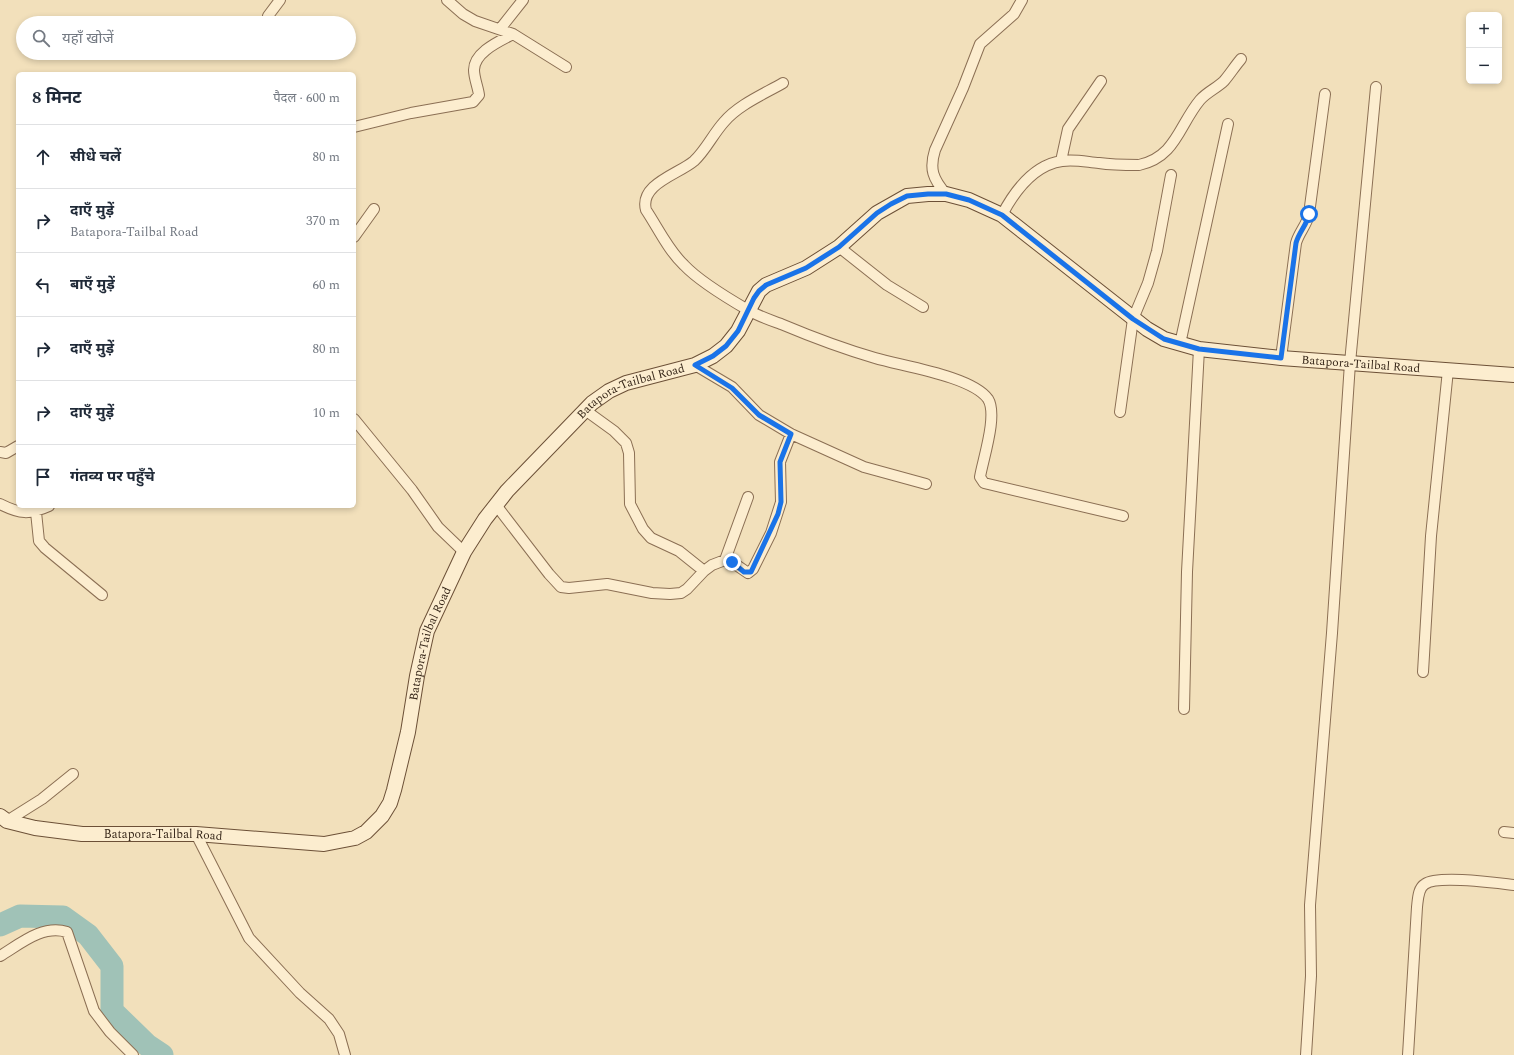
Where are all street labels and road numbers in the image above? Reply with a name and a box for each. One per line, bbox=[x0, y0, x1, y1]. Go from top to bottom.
street label: Batapora-Tailbal Road bbox=[1301, 350, 1421, 378]
street label: Batapora-Tailbal Road bbox=[572, 359, 687, 423]
street label: Batapora-Tailbal Road bbox=[404, 583, 456, 702]
street label: Batapora-Tailbal Road bbox=[104, 824, 224, 846]

